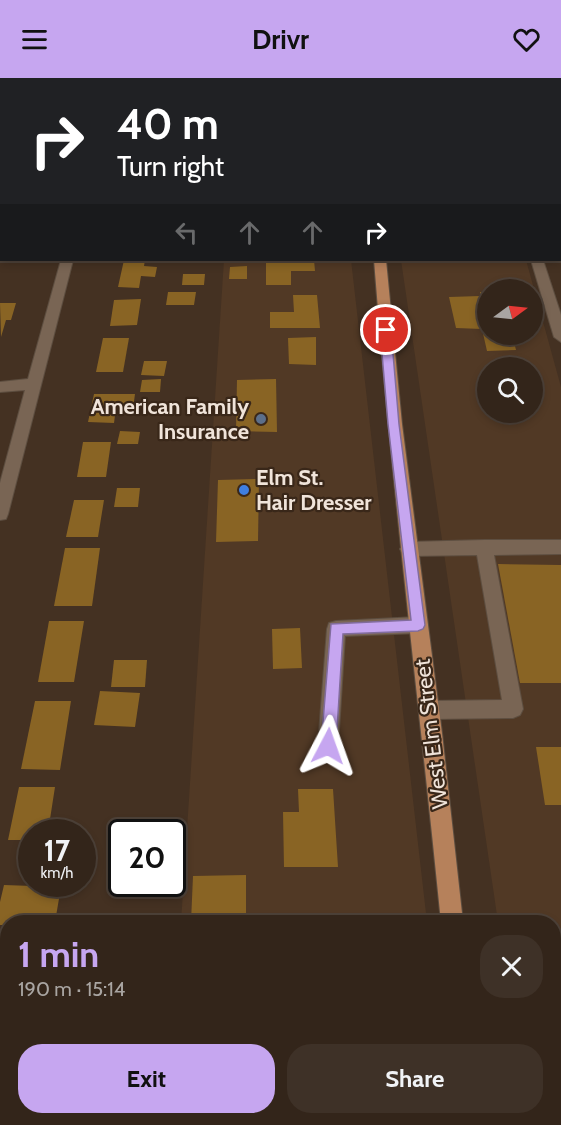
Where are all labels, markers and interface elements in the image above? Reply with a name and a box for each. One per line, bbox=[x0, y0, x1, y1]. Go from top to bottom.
icon: menu bbox=[18, 23, 51, 56]
text: Drivr bbox=[252, 23, 309, 56]
icon: heart bbox=[510, 23, 543, 56]
text: 40 m bbox=[117, 98, 219, 150]
icon: right bbox=[18, 102, 96, 180]
text: Turn right bbox=[117, 150, 224, 183]
icon: left bbox=[170, 216, 203, 249]
icon: ahead bbox=[233, 216, 266, 249]
icon: ahead bbox=[296, 216, 329, 249]
icon: right bbox=[359, 216, 392, 249]
north arrow bbox=[477, 279, 543, 345]
map controls bbox=[477, 279, 543, 423]
pin bbox=[360, 304, 411, 355]
icon: arrive bbox=[369, 313, 402, 346]
button: search bbox=[477, 357, 543, 423]
place label: American Family Insurance bbox=[91, 393, 249, 445]
marker: American Family Insurance bbox=[254, 412, 268, 426]
place label: Elm St. Hair Dresser bbox=[256, 464, 372, 516]
marker: Elm St. Hair Dresser bbox=[237, 483, 251, 497]
street label: West Elm Street bbox=[408, 657, 454, 811]
position arrow bbox=[296, 714, 360, 778]
speed limit sign: 20 bbox=[108, 819, 186, 897]
text: 17 bbox=[44, 832, 70, 869]
text: km/h bbox=[41, 864, 73, 882]
text: 1 min bbox=[18, 932, 99, 976]
button: close bbox=[480, 935, 543, 998]
text: 190 m · 15:14 bbox=[18, 977, 125, 1001]
button: Exit bbox=[18, 1044, 275, 1113]
button: Share bbox=[287, 1044, 543, 1113]

